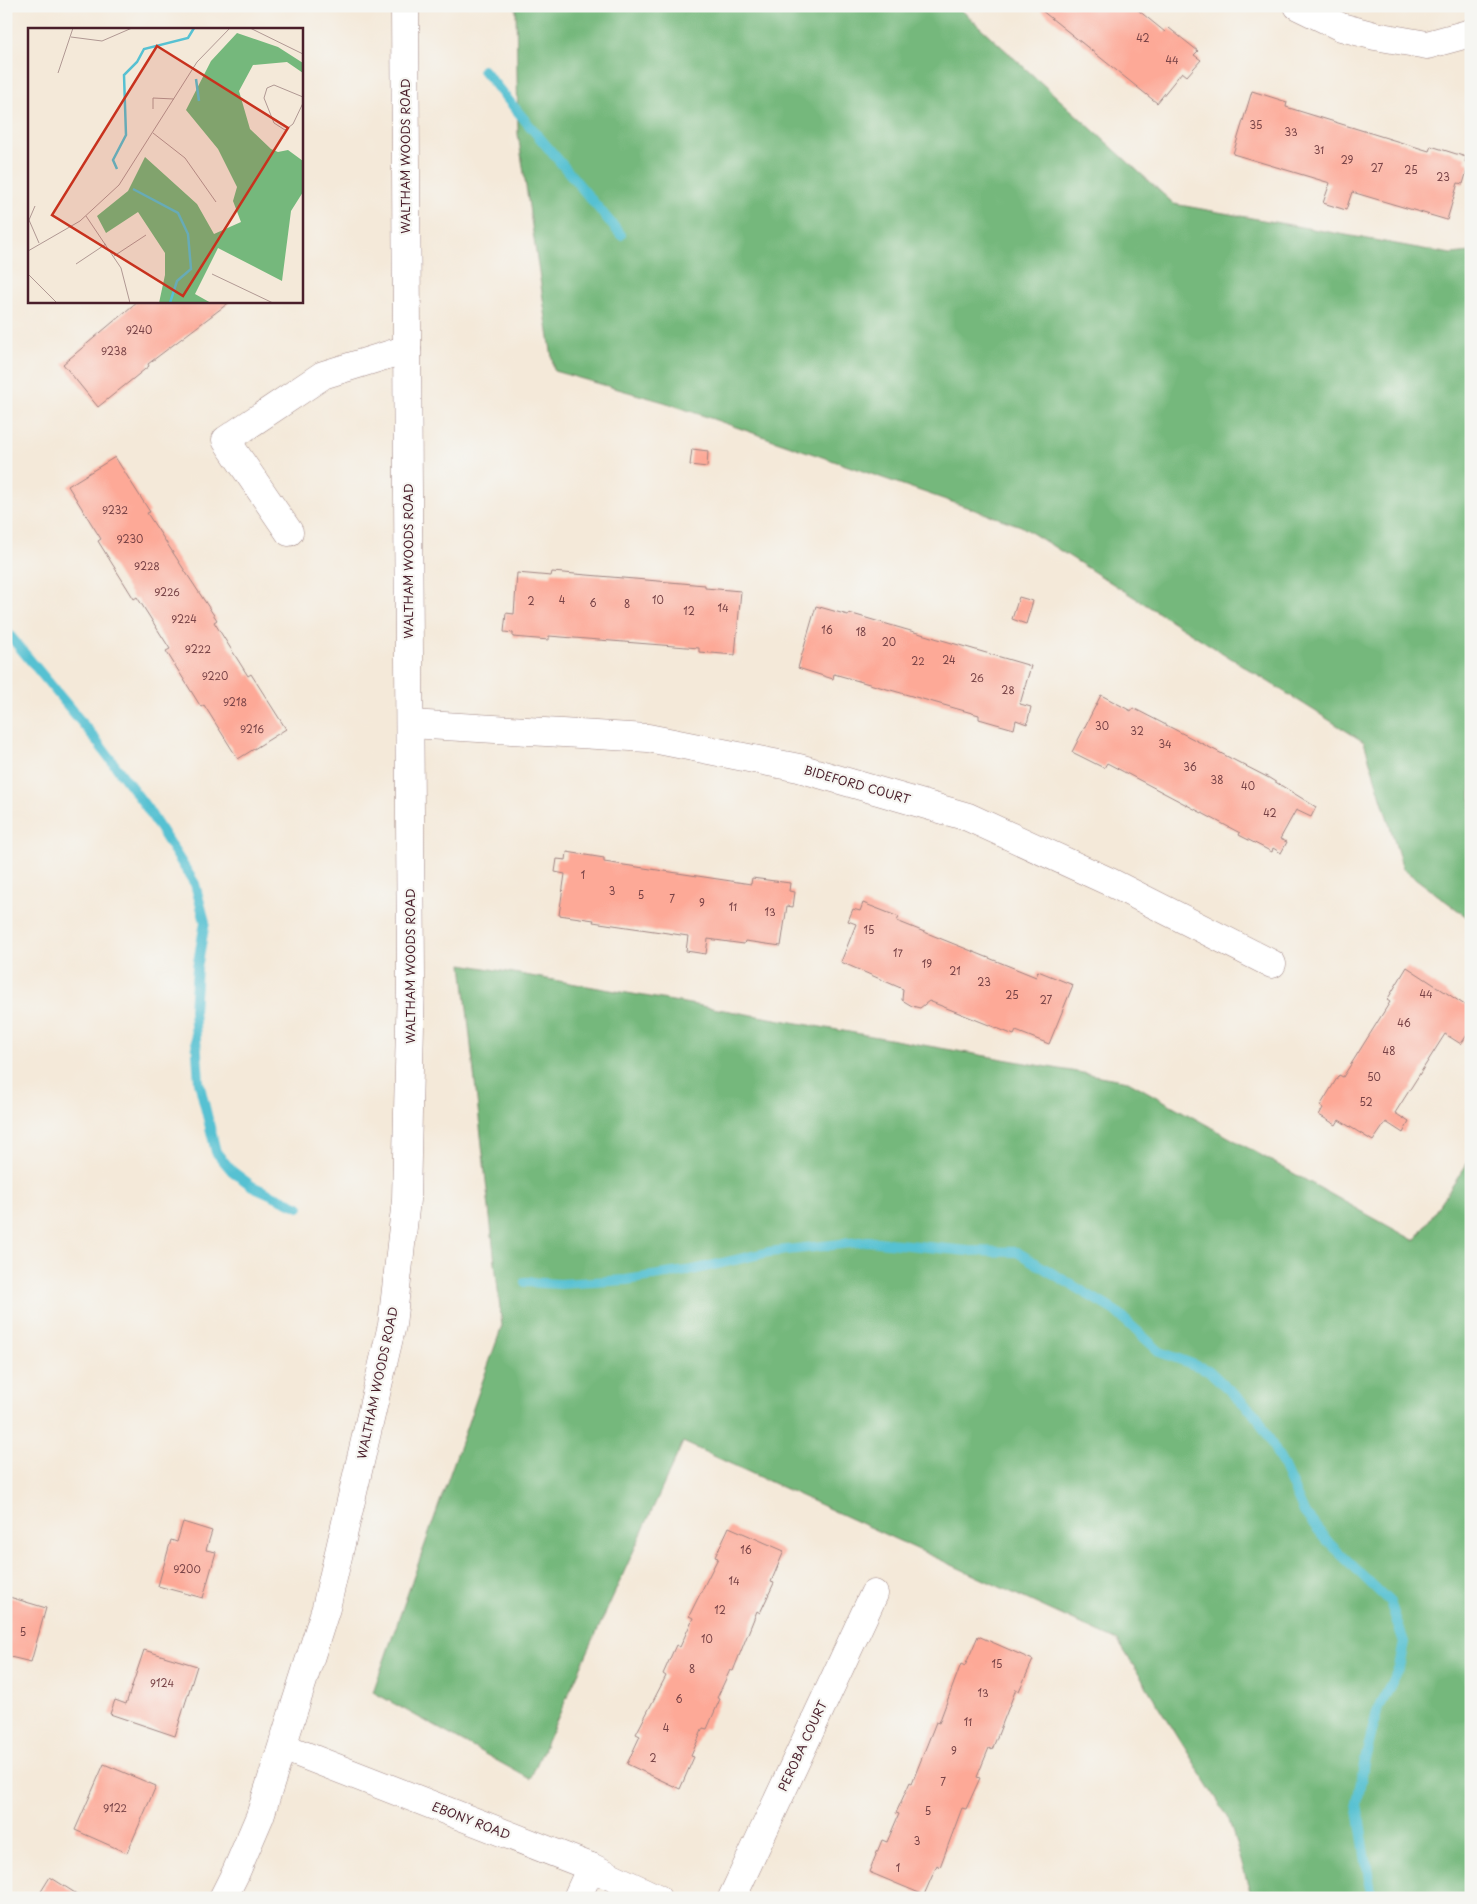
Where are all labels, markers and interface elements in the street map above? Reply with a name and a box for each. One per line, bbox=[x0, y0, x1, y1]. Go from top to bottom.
inset map bbox=[28, 28, 302, 302]
house number: 42 bbox=[1136, 30, 1150, 45]
house number: 44 bbox=[1165, 52, 1179, 67]
street label: WALTHAM WOODS ROAD bbox=[396, 78, 414, 234]
house number: 35 bbox=[1250, 117, 1262, 132]
house number: 33 bbox=[1284, 124, 1298, 139]
house number: 31 bbox=[1314, 142, 1324, 157]
house number: 29 bbox=[1341, 152, 1354, 167]
house number: 27 bbox=[1371, 160, 1384, 175]
house number: 25 bbox=[1404, 162, 1418, 177]
house number: 23 bbox=[1436, 169, 1450, 184]
house number: 9240 bbox=[126, 322, 152, 337]
house number: 9238 bbox=[101, 343, 127, 358]
street label: WALTHAM WOODS ROAD bbox=[399, 483, 417, 639]
house number: 9232 bbox=[102, 502, 128, 517]
house number: 9230 bbox=[117, 531, 143, 546]
house number: 9228 bbox=[134, 558, 160, 573]
house number: 9226 bbox=[154, 584, 180, 599]
house number: 4 bbox=[559, 592, 566, 607]
house number: 10 bbox=[652, 592, 664, 607]
house number: 2 bbox=[527, 593, 535, 608]
house number: 6 bbox=[589, 595, 597, 610]
house number: 8 bbox=[624, 596, 630, 611]
house number: 14 bbox=[717, 600, 729, 615]
house number: 12 bbox=[683, 603, 695, 618]
house number: 9224 bbox=[171, 611, 197, 626]
house number: 16 bbox=[821, 622, 833, 637]
house number: 18 bbox=[856, 624, 866, 639]
house number: 20 bbox=[882, 634, 896, 649]
house number: 9222 bbox=[185, 641, 211, 656]
house number: 24 bbox=[942, 652, 956, 667]
house number: 22 bbox=[911, 653, 925, 668]
house number: 9220 bbox=[202, 668, 228, 683]
house number: 26 bbox=[970, 670, 984, 685]
house number: 28 bbox=[1001, 682, 1015, 697]
house number: 9218 bbox=[223, 694, 247, 709]
house number: 30 bbox=[1095, 718, 1109, 733]
house number: 9216 bbox=[240, 721, 264, 736]
house number: 32 bbox=[1130, 723, 1144, 738]
house number: 34 bbox=[1158, 736, 1172, 751]
house number: 36 bbox=[1183, 759, 1197, 774]
street label: BIDEFORD COURT bbox=[802, 760, 913, 808]
house number: 38 bbox=[1211, 772, 1223, 787]
house number: 40 bbox=[1241, 778, 1255, 793]
house number: 42 bbox=[1263, 805, 1277, 820]
house number: 1 bbox=[581, 867, 585, 882]
house number: 3 bbox=[609, 883, 615, 898]
house number: 5 bbox=[638, 887, 644, 902]
street label: WALTHAM WOODS ROAD bbox=[401, 888, 419, 1044]
house number: 7 bbox=[669, 891, 675, 906]
house number: 9 bbox=[699, 895, 705, 910]
house number: 11 bbox=[729, 899, 737, 914]
house number: 13 bbox=[764, 904, 776, 919]
house number: 15 bbox=[864, 922, 874, 937]
house number: 17 bbox=[893, 945, 904, 960]
house number: 19 bbox=[922, 956, 932, 971]
house number: 21 bbox=[949, 963, 961, 978]
house number: 23 bbox=[977, 974, 991, 989]
house number: 44 bbox=[1419, 986, 1433, 1001]
house number: 25 bbox=[1005, 987, 1019, 1002]
house number: 27 bbox=[1040, 992, 1053, 1007]
house number: 46 bbox=[1397, 1015, 1411, 1030]
house number: 48 bbox=[1383, 1043, 1395, 1058]
house number: 50 bbox=[1367, 1069, 1381, 1084]
house number: 52 bbox=[1359, 1094, 1373, 1109]
street label: WALTHAM WOODS ROAD bbox=[352, 1305, 402, 1461]
house number: 16 bbox=[740, 1542, 752, 1557]
house number: 9200 bbox=[173, 1561, 201, 1576]
house number: 14 bbox=[728, 1573, 740, 1588]
house number: 12 bbox=[714, 1602, 726, 1617]
house number: 5 bbox=[20, 1624, 26, 1639]
house number: 10 bbox=[701, 1631, 713, 1646]
house number: 15 bbox=[992, 1656, 1002, 1671]
house number: 8 bbox=[689, 1661, 695, 1676]
house number: 9124 bbox=[150, 1675, 174, 1690]
house number: 13 bbox=[977, 1685, 989, 1700]
house number: 6 bbox=[675, 1691, 683, 1706]
street label: PEROBA COURT bbox=[773, 1696, 831, 1794]
house number: 11 bbox=[964, 1714, 972, 1729]
house number: 4 bbox=[663, 1720, 670, 1735]
house number: 9 bbox=[951, 1743, 957, 1758]
house number: 2 bbox=[649, 1750, 657, 1765]
house number: 7 bbox=[940, 1774, 946, 1789]
street label: EBONY ROAD bbox=[430, 1797, 513, 1843]
house number: 9122 bbox=[103, 1800, 127, 1815]
house number: 5 bbox=[925, 1803, 931, 1818]
house number: 3 bbox=[914, 1833, 920, 1848]
house number: 1 bbox=[896, 1860, 900, 1875]

